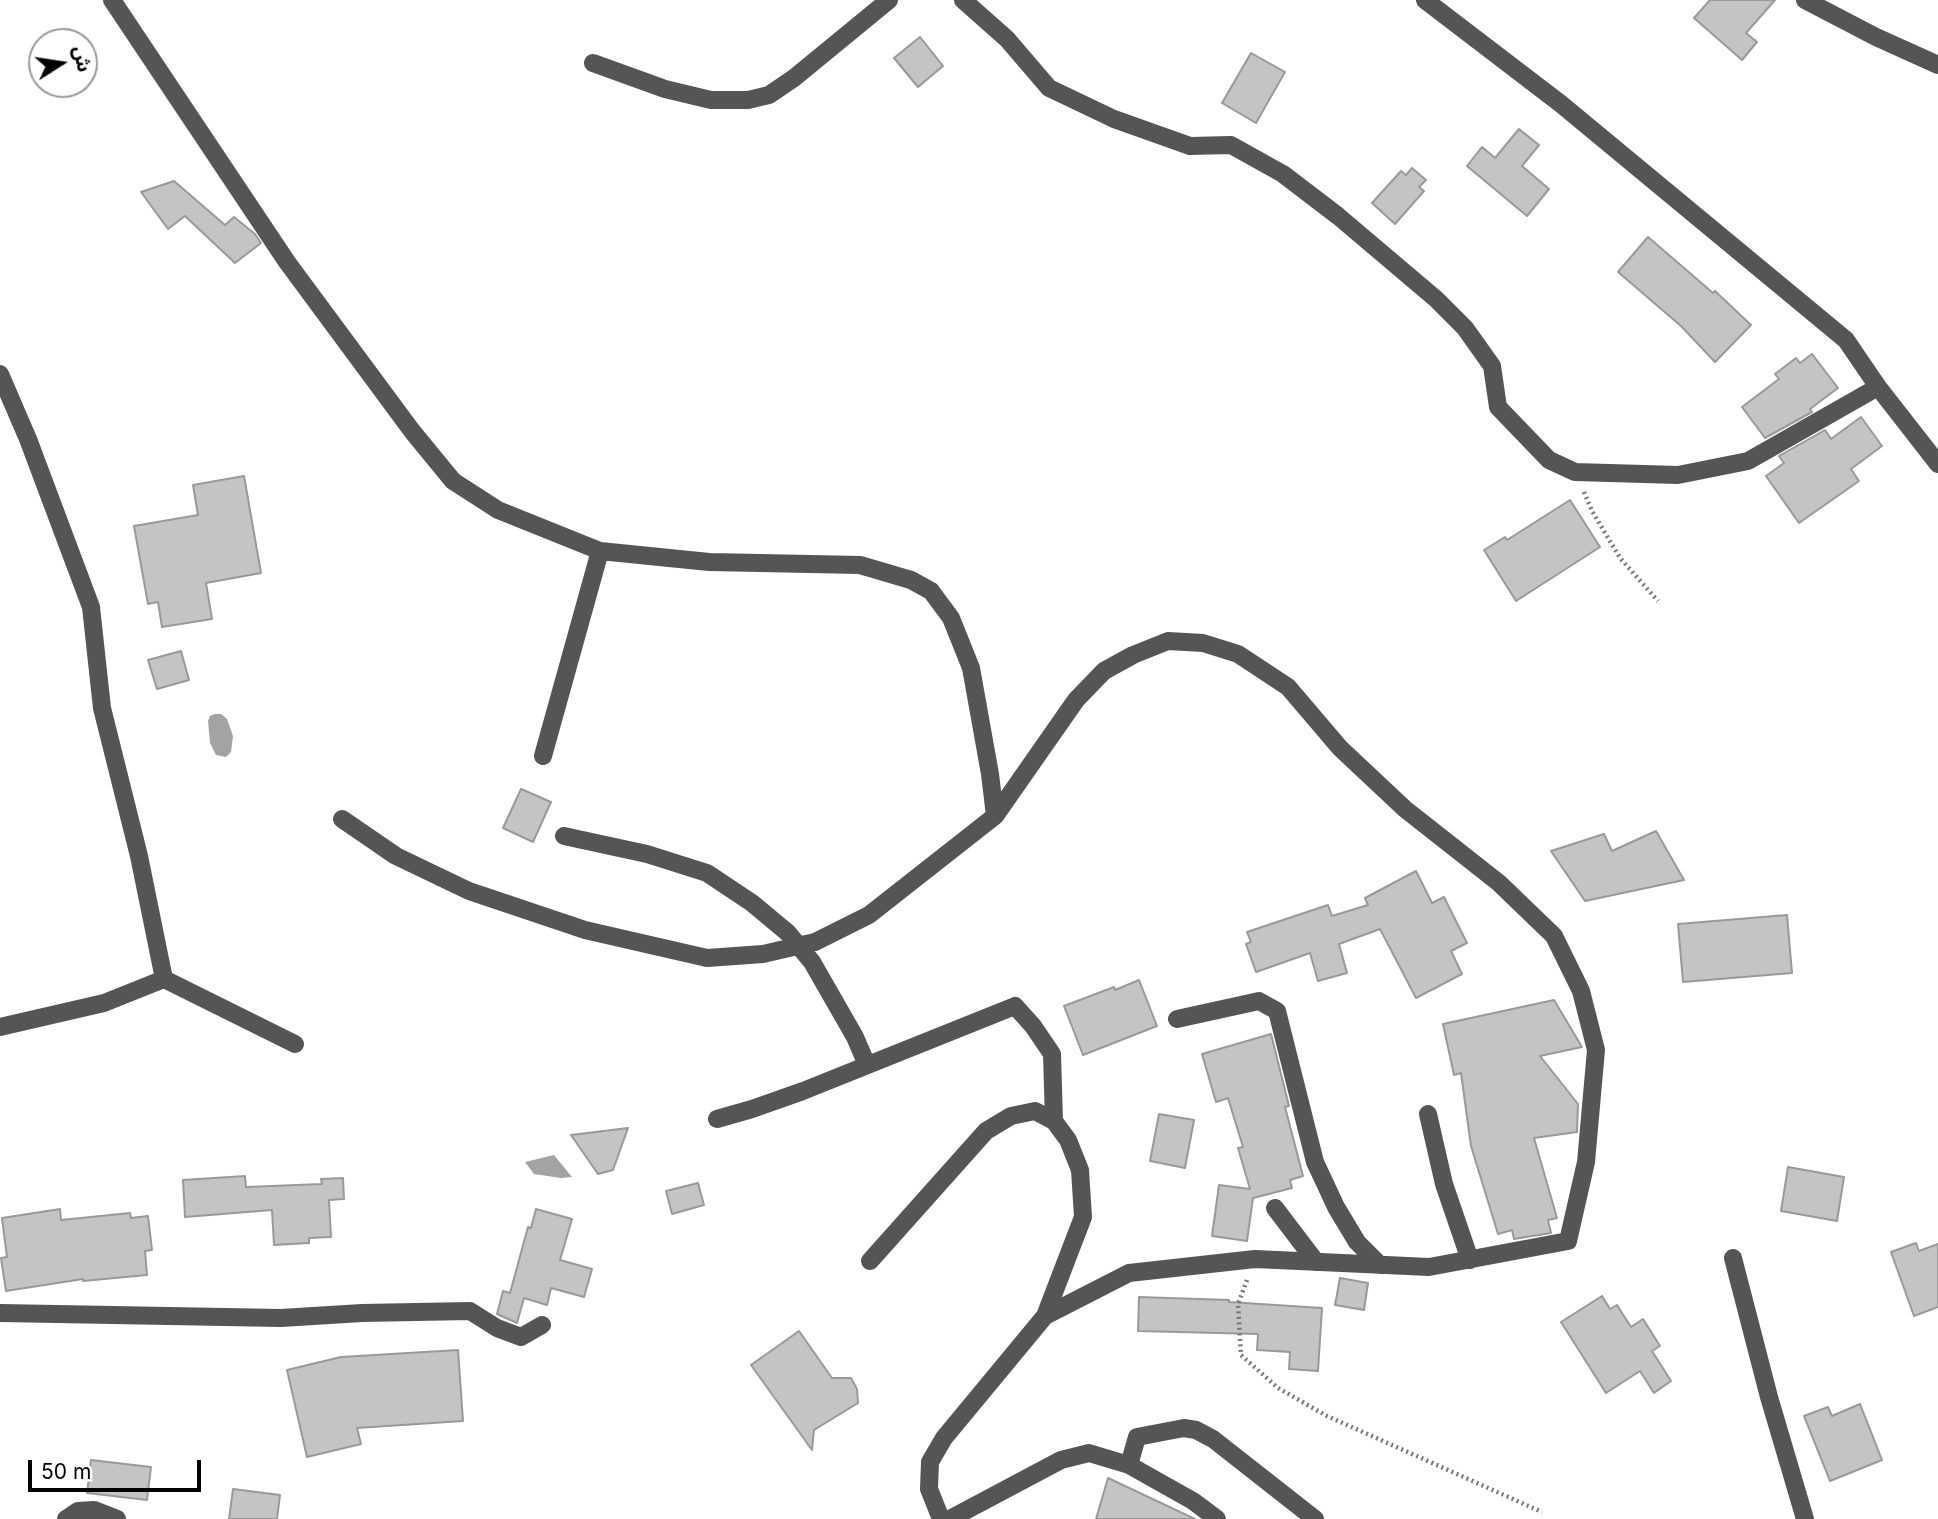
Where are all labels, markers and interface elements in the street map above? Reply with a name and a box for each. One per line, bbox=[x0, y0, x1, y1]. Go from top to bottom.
north arrow bbox=[28, 28, 98, 98]
text: ش bbox=[68, 44, 96, 74]
scale bar bbox=[32, 1446, 205, 1490]
text: 50 m bbox=[41, 1459, 91, 1484]

